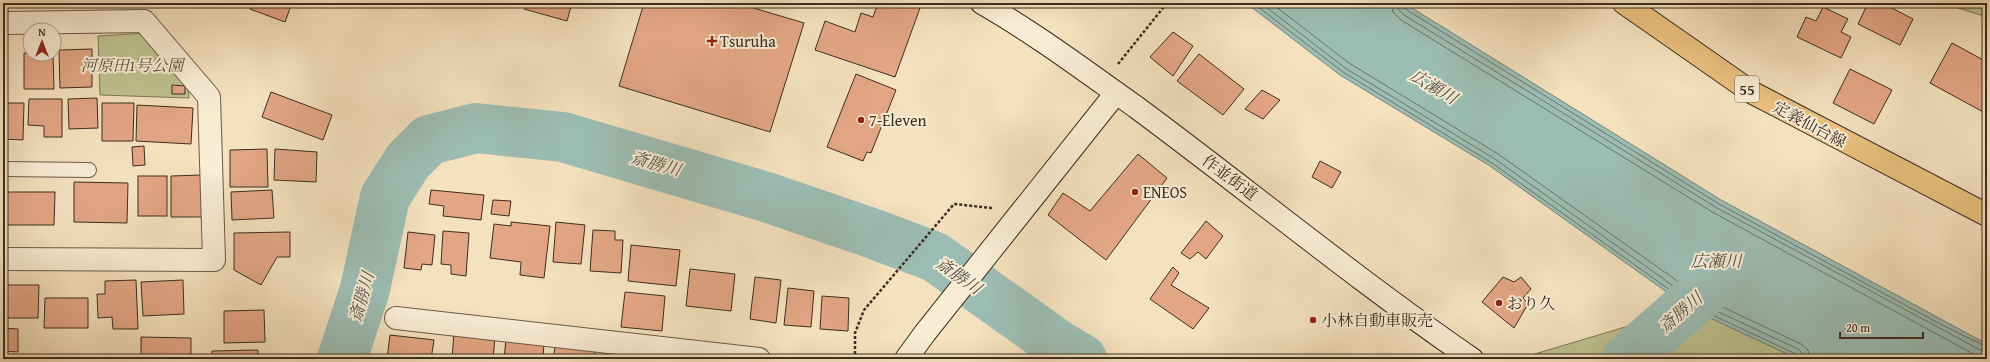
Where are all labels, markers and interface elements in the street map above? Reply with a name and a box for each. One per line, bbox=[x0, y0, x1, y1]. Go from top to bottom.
north arrow bbox=[22, 22, 62, 62]
text: N bbox=[38, 24, 46, 40]
place label: Tsuruha bbox=[720, 29, 776, 53]
marker: Tsuruha bbox=[707, 36, 717, 46]
park label: 河原田1号公園 bbox=[81, 53, 186, 77]
water label: 広瀬川 bbox=[1406, 62, 1464, 111]
road number: 55 bbox=[1735, 76, 1759, 102]
street label: 定義仙台線 bbox=[1769, 95, 1851, 153]
place label: 7-Eleven bbox=[869, 108, 926, 132]
marker: 7-Eleven bbox=[856, 115, 866, 125]
water label: 斎勝川 bbox=[628, 144, 686, 183]
street label: 作並街道 bbox=[1197, 148, 1263, 206]
place label: ENEOS bbox=[1143, 180, 1187, 204]
marker: ENEOS bbox=[1130, 187, 1140, 197]
water label: 広瀬川 bbox=[1691, 248, 1743, 273]
water label: 斎勝川 bbox=[931, 250, 989, 301]
water label: 斎勝川 bbox=[342, 267, 381, 325]
water label: 斎勝川 bbox=[1653, 285, 1709, 338]
place label: おり久 bbox=[1507, 291, 1555, 315]
marker: おり久 bbox=[1494, 298, 1504, 308]
place label: 小林自動車販売 bbox=[1321, 308, 1433, 332]
scale bar bbox=[1840, 314, 1923, 340]
marker: 小林自動車販売 bbox=[1308, 315, 1318, 325]
text: 20 m bbox=[1846, 319, 1870, 336]

